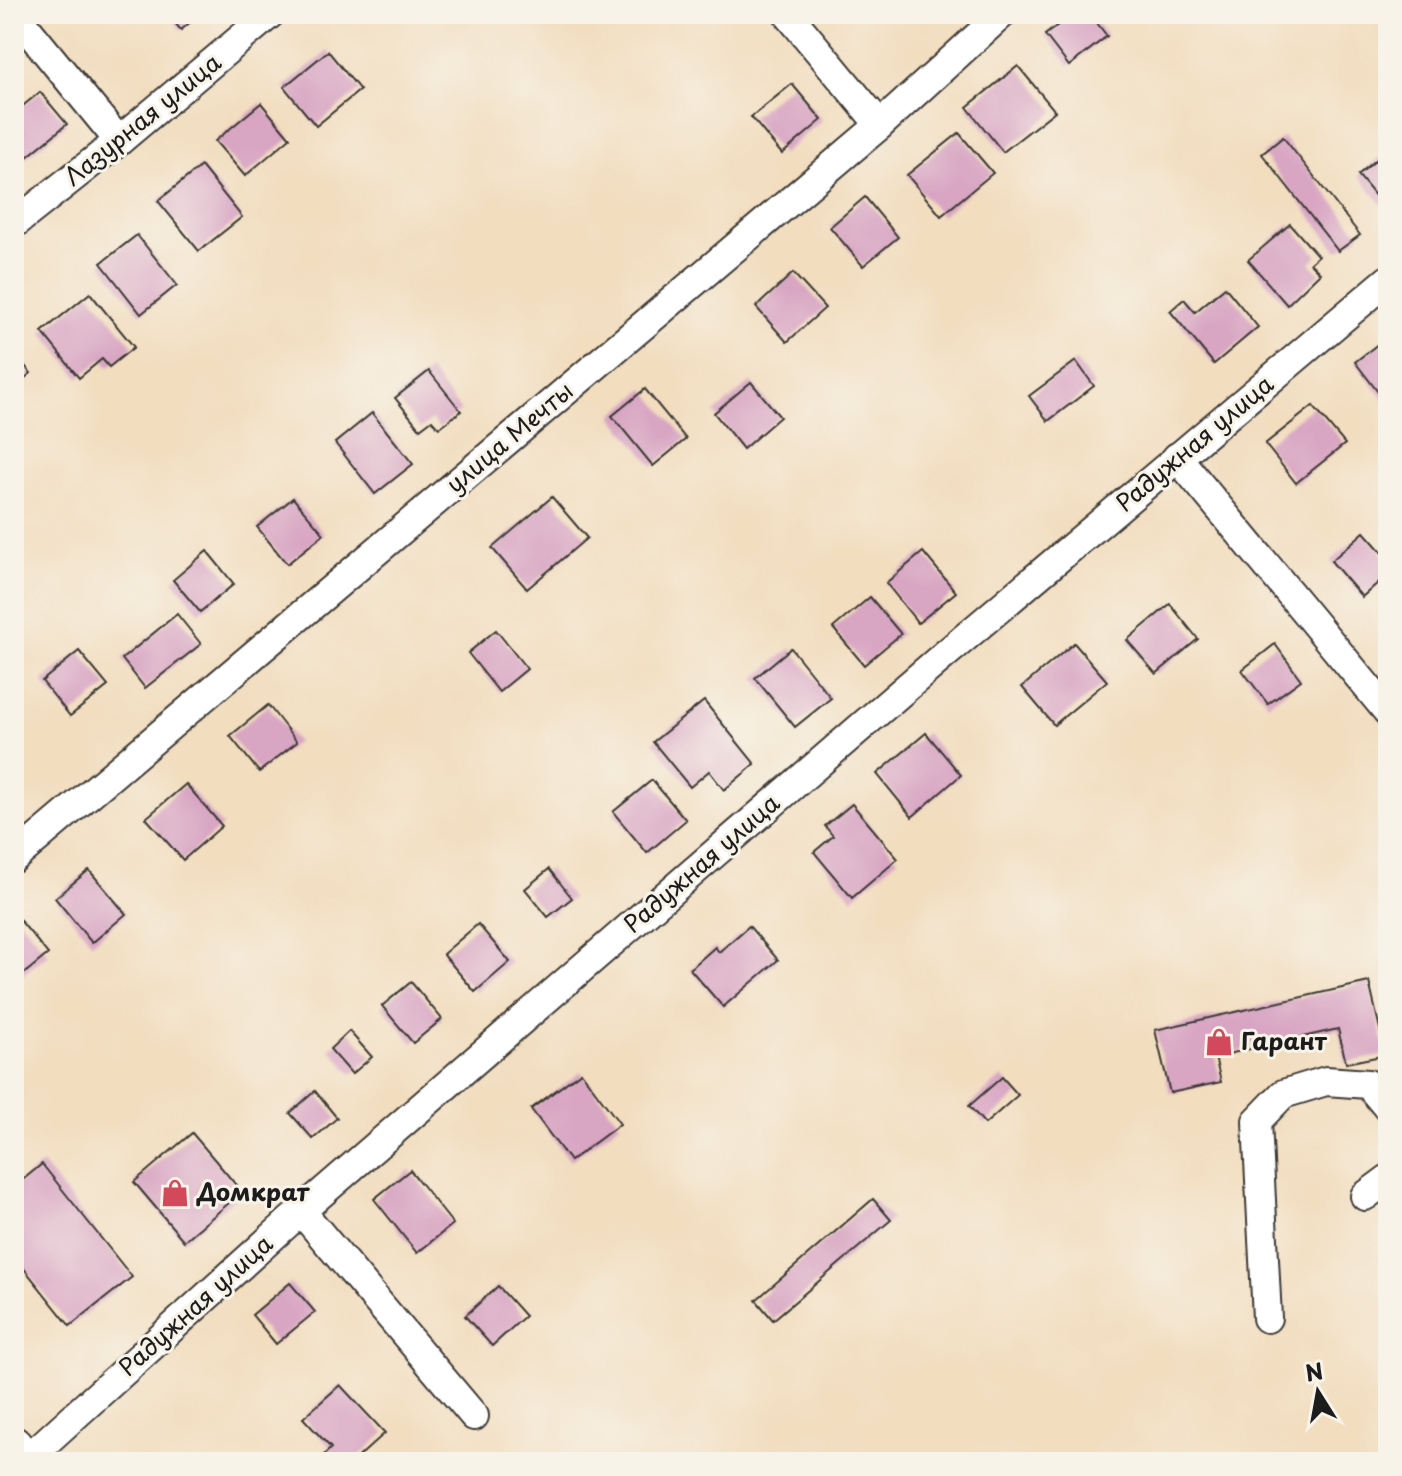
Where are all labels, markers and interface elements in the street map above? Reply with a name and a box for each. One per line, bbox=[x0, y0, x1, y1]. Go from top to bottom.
street label: Лазурная улица bbox=[56, 44, 228, 193]
street label: Радужная улица bbox=[1107, 366, 1281, 519]
street label: улица Мечты bbox=[437, 372, 580, 501]
street label: Радужная улица bbox=[615, 784, 787, 941]
place label: Гарант bbox=[1241, 1022, 1328, 1058]
shop icon: Гарант bbox=[1204, 1027, 1234, 1057]
place label: Домкрат bbox=[196, 1173, 311, 1209]
shop icon: Домкрат bbox=[160, 1178, 190, 1208]
street label: Радужная улица bbox=[110, 1225, 280, 1384]
north arrow bbox=[1278, 1352, 1358, 1432]
text: N bbox=[1302, 1353, 1326, 1389]

